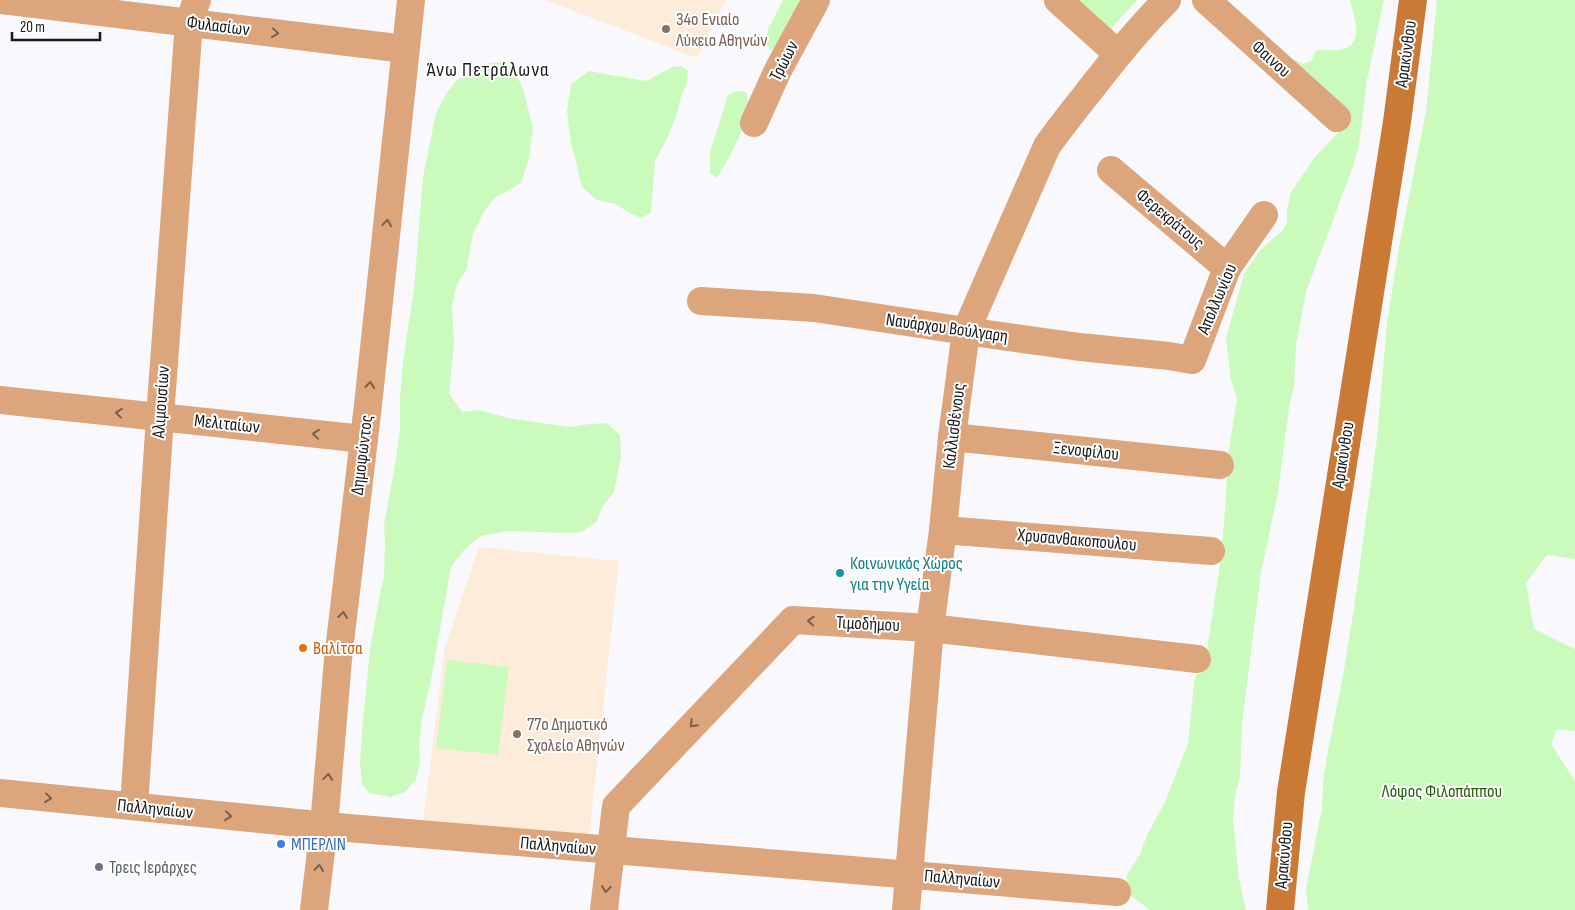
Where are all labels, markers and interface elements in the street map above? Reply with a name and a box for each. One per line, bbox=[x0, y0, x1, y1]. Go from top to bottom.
place label: 34ο Ενιαίο Λύκειο Αθηνών bbox=[675, 9, 767, 51]
scale bar bbox=[12, 10, 100, 42]
street label: Φυλασίων bbox=[185, 12, 251, 40]
text: 20 m bbox=[20, 18, 45, 37]
street label: Αρακύνθου bbox=[1391, 19, 1421, 90]
marker: 34ο Ενιαίο Λύκειο Αθηνών bbox=[660, 23, 672, 35]
one-way arrow bbox=[271, 27, 279, 37]
street label: Φαινου bbox=[1247, 36, 1295, 82]
street label: Τρώων bbox=[765, 38, 803, 84]
district label: Άνω Πετράλωνα bbox=[427, 58, 549, 82]
street label: Φερεκράτους bbox=[1132, 184, 1208, 254]
one-way arrow bbox=[381, 219, 392, 227]
street label: Απολλωνίου bbox=[1192, 261, 1241, 338]
street label: Ναυάρχου Βούλγαρη bbox=[885, 309, 1009, 347]
street label: Αλιμουσίων bbox=[148, 365, 174, 440]
one-way arrow bbox=[364, 380, 375, 388]
street label: Καλλισθένους bbox=[938, 382, 970, 470]
one-way arrow bbox=[115, 408, 123, 419]
street label: Μελιταίων bbox=[193, 410, 261, 438]
street label: Δημοφώντος bbox=[347, 414, 377, 496]
street label: Αρακύνθου bbox=[1327, 420, 1359, 491]
one-way arrow bbox=[311, 429, 319, 440]
street label: Ξενοφίλου bbox=[1052, 437, 1120, 465]
street label: Χρυσανθακοπουλου bbox=[1016, 524, 1137, 556]
place label: Κοινωνικός Χώρος για την Υγεία bbox=[849, 553, 963, 595]
marker: Κοινωνικός Χώρος για την Υγεία bbox=[834, 567, 846, 579]
one-way arrow bbox=[337, 611, 348, 619]
street label: Τιμοδήμου bbox=[836, 612, 900, 636]
one-way arrow bbox=[807, 616, 815, 627]
place label: Βαλίτσα bbox=[313, 638, 363, 659]
marker: Βαλίτσα bbox=[297, 642, 309, 654]
place label: 77ο Δημοτικό Σχολείο Αθηνών bbox=[527, 714, 625, 756]
one-way arrow bbox=[690, 719, 699, 728]
marker: 77ο Δημοτικό Σχολείο Αθηνών bbox=[511, 728, 523, 740]
one-way arrow bbox=[322, 773, 333, 781]
park label: Λόφος Φιλοπάππου bbox=[1381, 781, 1502, 802]
one-way arrow bbox=[45, 792, 53, 803]
street label: Παλληναίων bbox=[116, 795, 194, 823]
one-way arrow bbox=[224, 810, 232, 821]
street label: Αρακύνθου bbox=[1271, 821, 1297, 890]
street label: Παλληναίων bbox=[519, 832, 597, 860]
place label: ΜΠΕΡΛΙΝ bbox=[291, 834, 346, 855]
marker: ΜΠΕΡΛΙΝ bbox=[275, 838, 287, 850]
place label: Τρεις Ιεράρχες bbox=[109, 857, 197, 878]
marker: Τρεις Ιεράρχες bbox=[93, 861, 105, 873]
one-way arrow bbox=[313, 864, 324, 872]
street label: Παλληναίων bbox=[923, 865, 1001, 893]
one-way arrow bbox=[601, 885, 612, 893]

